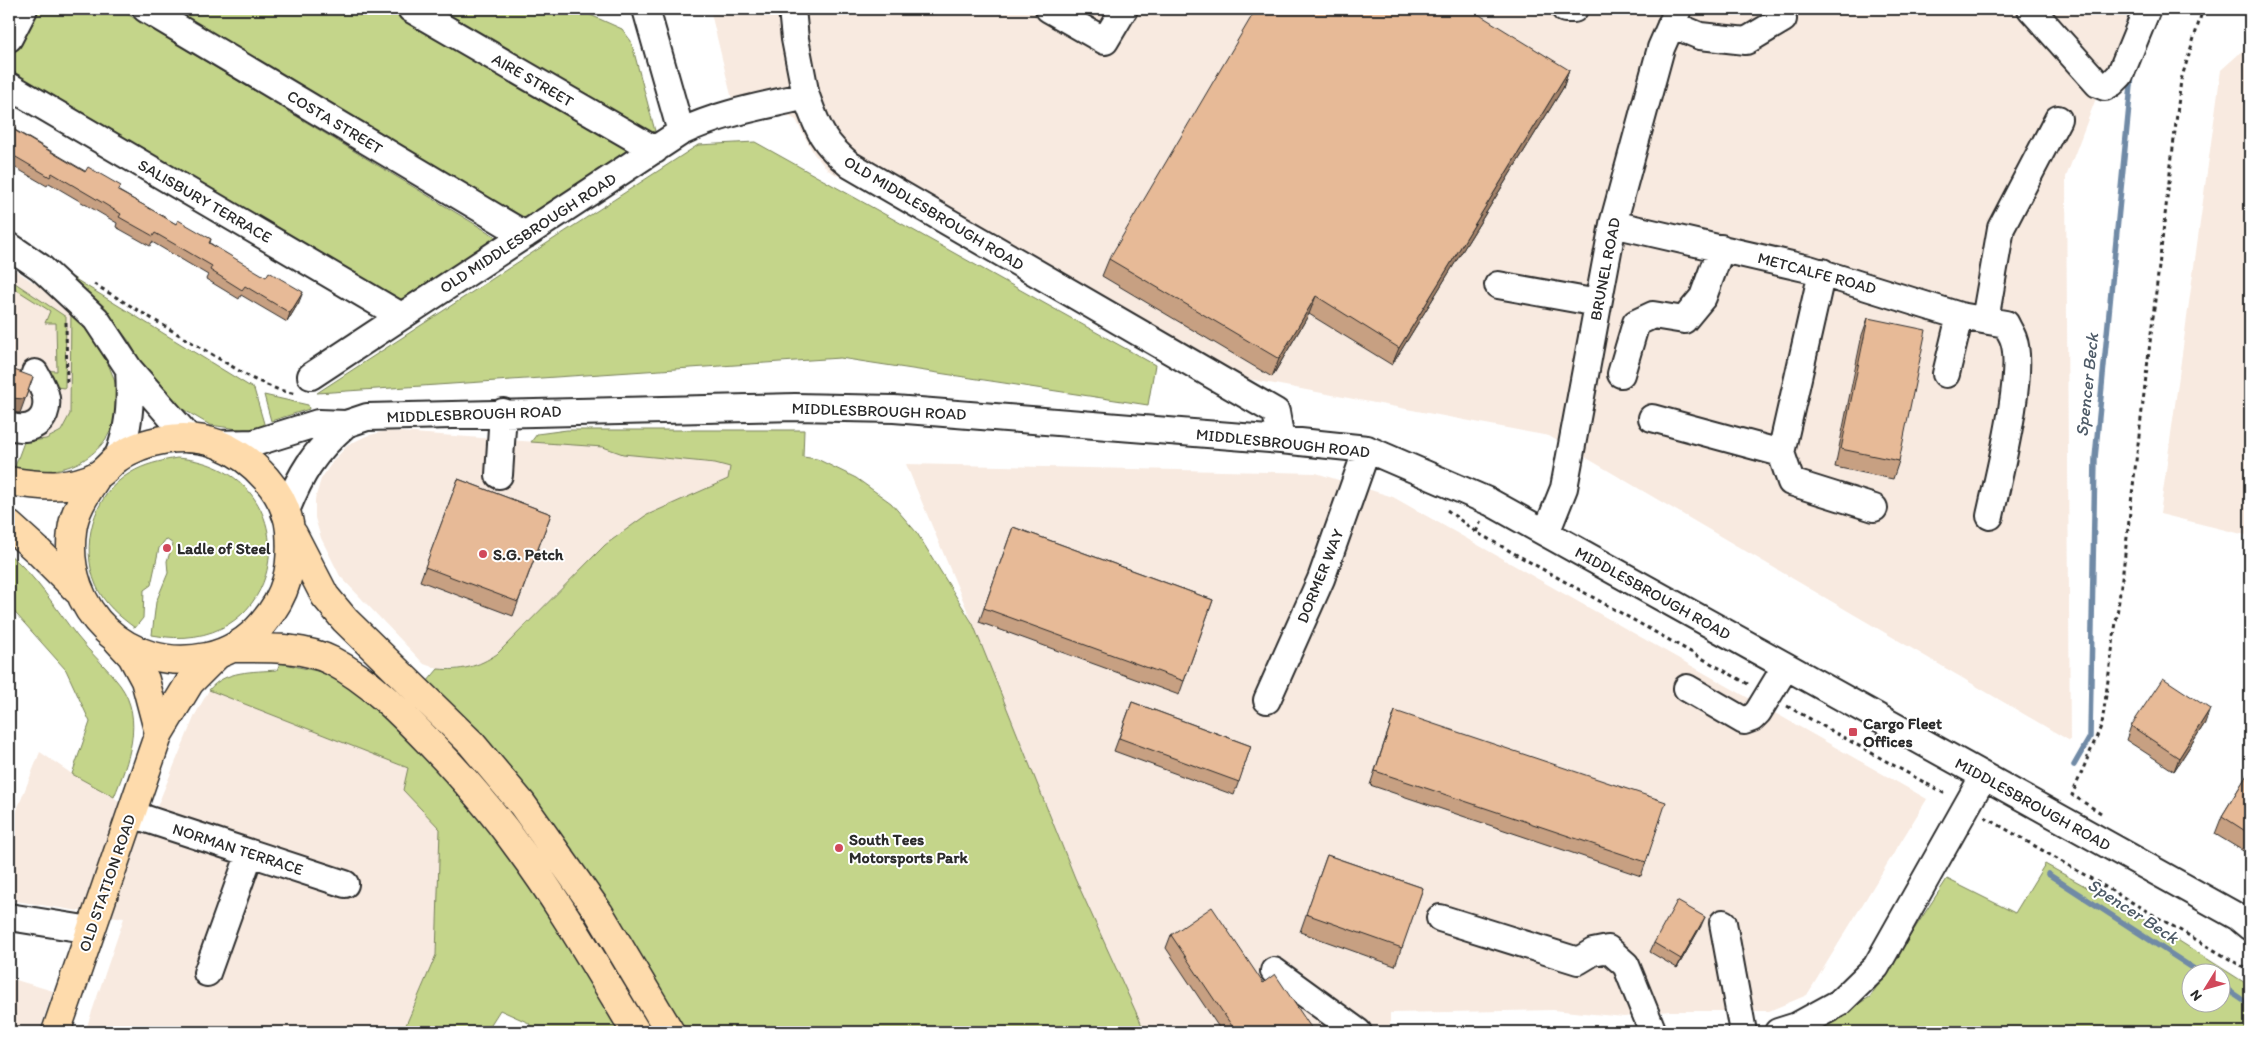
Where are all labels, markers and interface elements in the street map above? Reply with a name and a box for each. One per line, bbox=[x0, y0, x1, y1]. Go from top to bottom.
street label: AIRE STREET bbox=[489, 49, 577, 111]
street label: COSTA STREET bbox=[284, 86, 386, 158]
street label: OLD MIDDLESBROUGH ROAD bbox=[840, 152, 1028, 275]
street label: SALISBURY TERRACE bbox=[135, 155, 275, 247]
street label: OLD MIDDLESBROUGH ROAD bbox=[436, 168, 620, 297]
street label: BRUNEL ROAD bbox=[1586, 216, 1624, 322]
street label: METCALFE ROAD bbox=[1756, 248, 1879, 298]
water label: Spencer Beck bbox=[2071, 331, 2104, 438]
street label: MIDDLESBROUGH ROAD bbox=[791, 398, 967, 424]
street label: MIDDLESBROUGH ROAD bbox=[386, 401, 562, 427]
street label: MIDDLESBROUGH ROAD bbox=[1195, 424, 1371, 462]
street label: DORMER WAY bbox=[1292, 526, 1348, 626]
place label: Ladle of Steel bbox=[177, 539, 271, 558]
marker: Ladle of Steel bbox=[161, 542, 173, 554]
street label: MIDDLESBROUGH ROAD bbox=[1572, 542, 1734, 644]
place label: S.G. Petch bbox=[493, 545, 564, 564]
marker: S.G. Petch bbox=[477, 548, 489, 560]
place label: Cargo Fleet Offices bbox=[1863, 714, 1942, 751]
marker: Cargo Fleet Offices bbox=[1847, 726, 1859, 738]
street label: MIDDLESBROUGH ROAD bbox=[1952, 753, 2114, 855]
street label: OLD STATION ROAD bbox=[75, 812, 139, 954]
street label: NORMAN TERRACE bbox=[170, 819, 306, 879]
place label: South Tees Motorsports Park bbox=[849, 830, 968, 868]
marker: South Tees Motorsports Park bbox=[833, 842, 845, 854]
water label: Spencer Beck bbox=[2083, 874, 2184, 949]
north arrow bbox=[2182, 964, 2232, 1014]
text: N bbox=[2186, 987, 2206, 1004]

